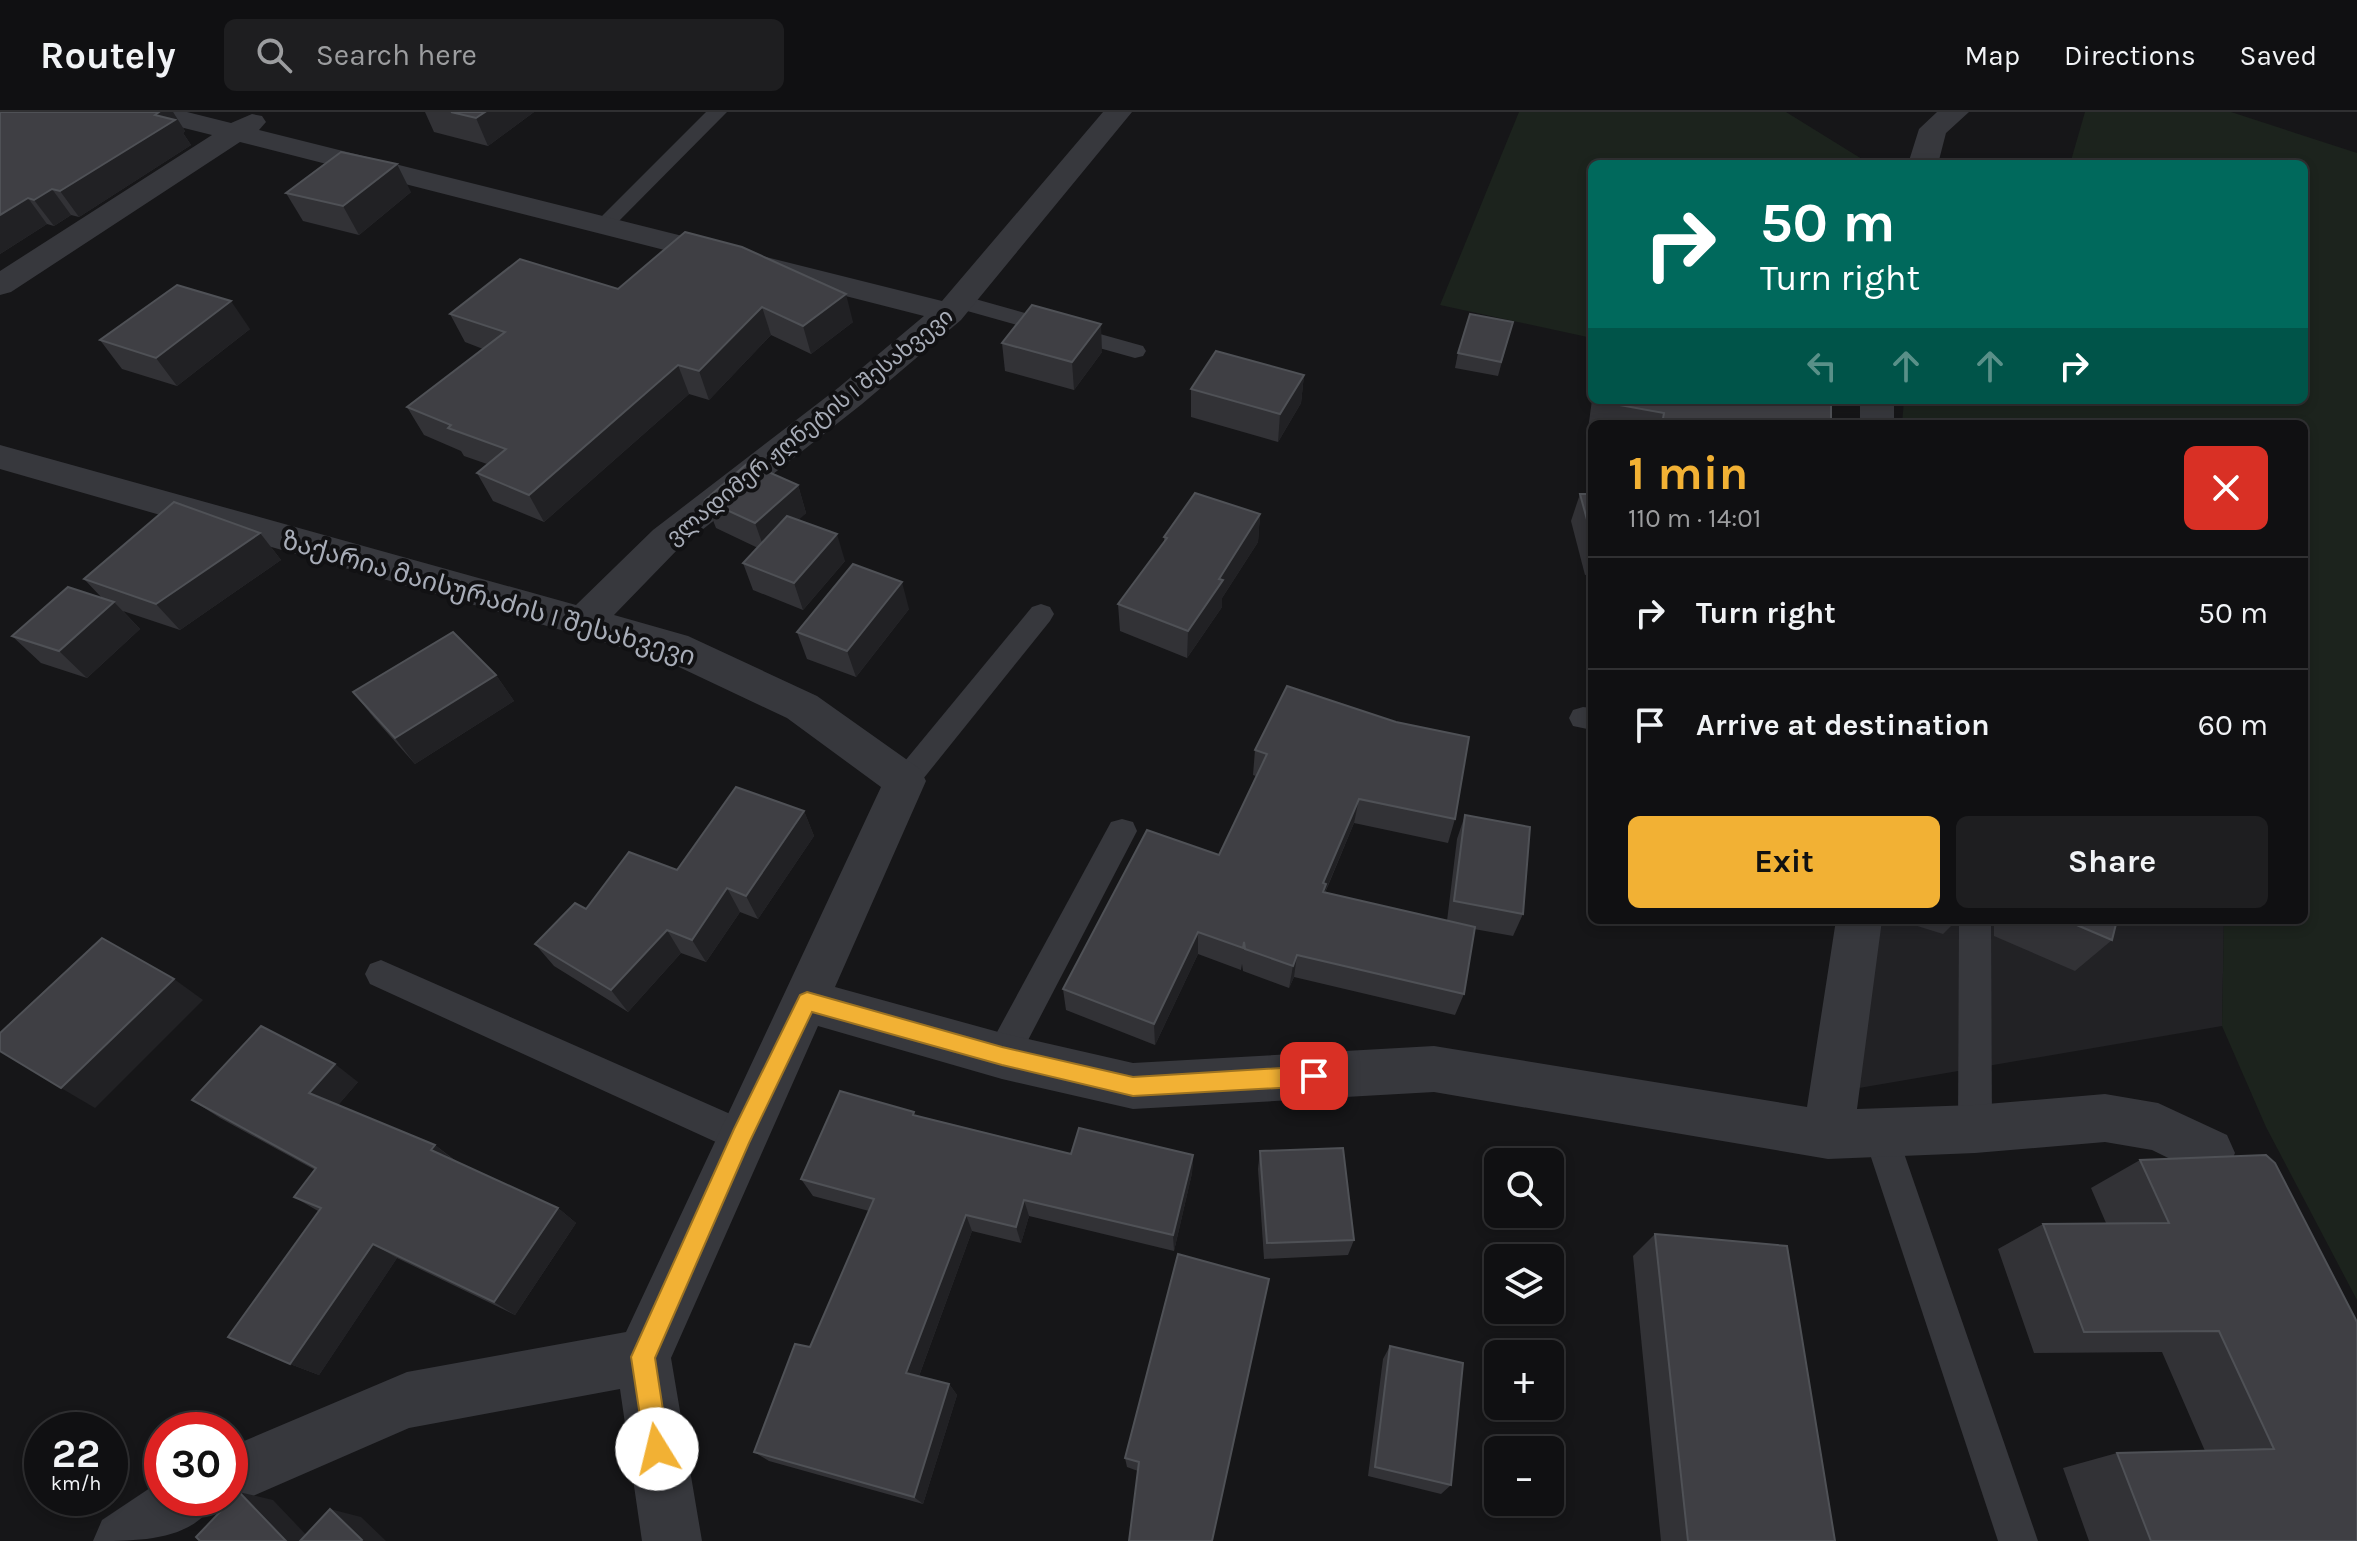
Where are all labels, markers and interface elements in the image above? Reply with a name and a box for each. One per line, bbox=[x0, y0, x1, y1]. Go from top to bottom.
search box bbox=[224, 19, 784, 91]
text: Routely bbox=[40, 33, 176, 78]
icon: search bbox=[252, 33, 296, 77]
text: Search here bbox=[316, 37, 477, 73]
text: Map bbox=[1965, 39, 2020, 72]
text: Directions bbox=[2064, 39, 2196, 72]
text: Saved bbox=[2240, 39, 2317, 72]
text: 50 m bbox=[1760, 190, 1895, 255]
icon: right bbox=[1628, 192, 1732, 296]
text: Turn right bbox=[1760, 257, 1920, 299]
street label: ვლადიმერ ჟღნეტის I შესახვევი bbox=[661, 303, 958, 550]
icon: left bbox=[1800, 344, 1844, 388]
icon: ahead bbox=[1884, 344, 1928, 388]
icon: ahead bbox=[1968, 344, 2012, 388]
icon: right bbox=[2052, 344, 2096, 388]
text: 1 min bbox=[1628, 445, 1748, 501]
button: close bbox=[2184, 446, 2268, 530]
text: 110 m · 14:01 bbox=[1628, 503, 1761, 534]
street label: ზაქარია მაისურაძის I შესახვევი bbox=[279, 525, 699, 672]
icon: right bbox=[1628, 591, 1672, 635]
text: Turn right bbox=[1696, 595, 1836, 631]
text: 50 m bbox=[2198, 595, 2268, 631]
icon: arrive bbox=[1628, 703, 1672, 747]
text: Arrive at destination bbox=[1696, 707, 1990, 743]
text: 60 m bbox=[2198, 707, 2268, 743]
button: Exit bbox=[1628, 816, 1940, 908]
button: Share bbox=[1956, 816, 2268, 908]
pin bbox=[1280, 1042, 1348, 1110]
icon: arrive bbox=[1292, 1054, 1336, 1098]
map controls bbox=[1484, 1148, 1564, 1516]
button: search bbox=[1484, 1148, 1564, 1228]
button: layers bbox=[1484, 1244, 1564, 1324]
button: + bbox=[1484, 1340, 1564, 1420]
position arrow bbox=[615, 1407, 699, 1491]
speed limit sign: 30 bbox=[144, 1412, 248, 1516]
text: 22 bbox=[52, 1430, 100, 1477]
button: − bbox=[1484, 1436, 1564, 1516]
text: km/h bbox=[51, 1472, 101, 1495]

